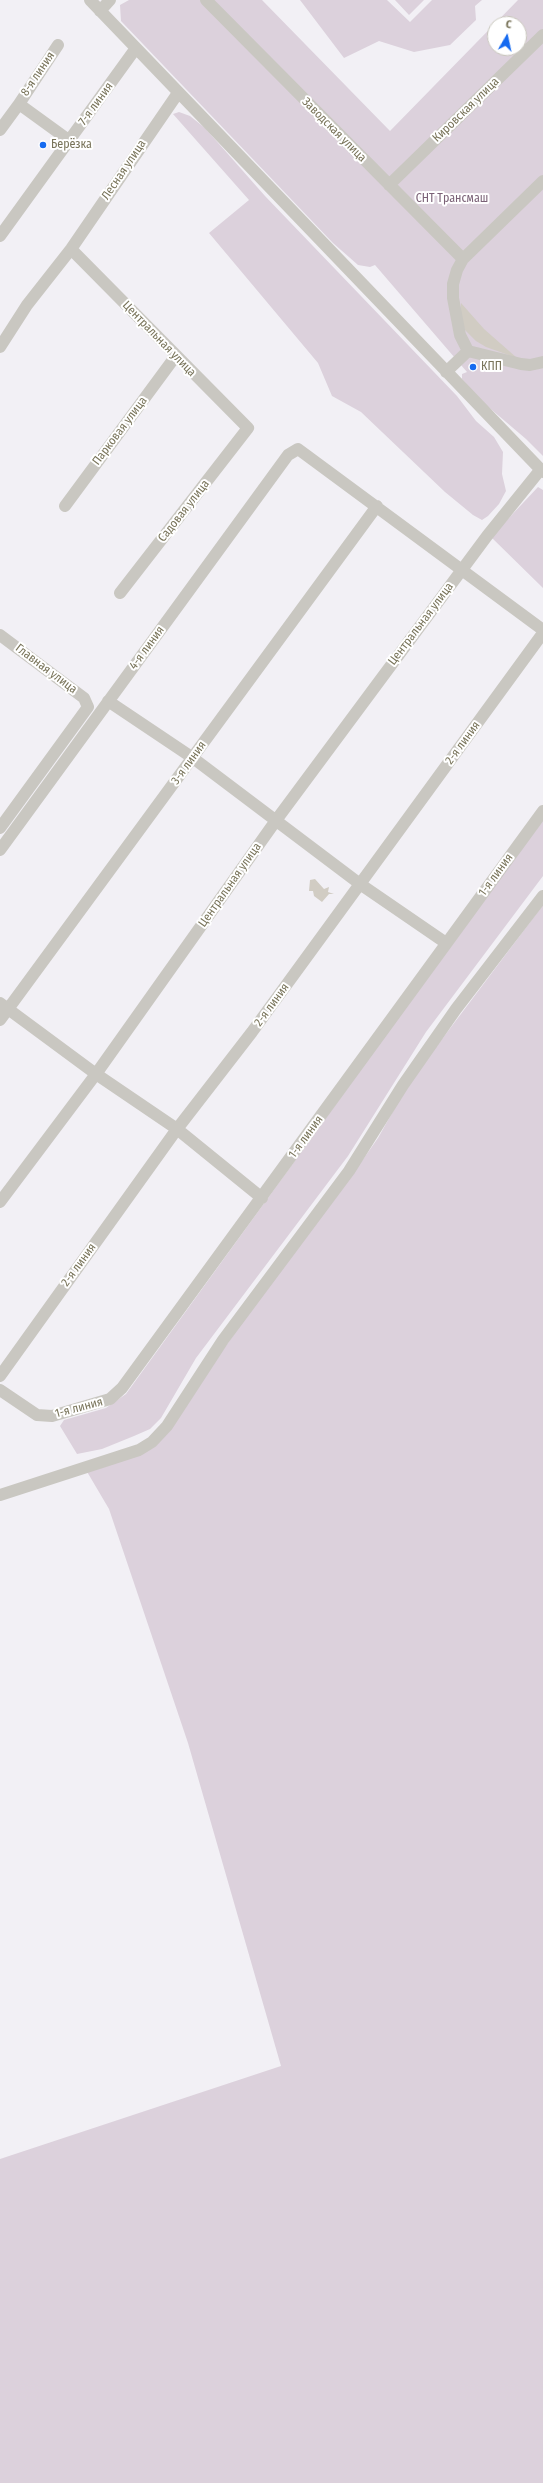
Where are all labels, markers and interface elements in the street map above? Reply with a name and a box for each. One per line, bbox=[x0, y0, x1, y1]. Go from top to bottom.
north arrow bbox=[487, 16, 527, 56]
text: С bbox=[505, 18, 513, 32]
street label: 8-я линия bbox=[18, 49, 58, 99]
street label: Кировская улица bbox=[430, 75, 502, 145]
street label: 7-я линия bbox=[76, 80, 116, 128]
street label: Заводская улица bbox=[299, 95, 369, 165]
street label: Лесная улица bbox=[99, 137, 149, 203]
place label: Берёзка bbox=[51, 138, 92, 152]
marker: Берёзка bbox=[38, 140, 48, 150]
park label: СНТ Трансмаш bbox=[416, 192, 488, 206]
street label: Центральная улица bbox=[119, 298, 199, 380]
place label: КПП bbox=[481, 360, 502, 374]
marker: КПП bbox=[468, 362, 478, 372]
street label: Парковая улица bbox=[90, 394, 150, 468]
street label: Садовая улица bbox=[155, 477, 213, 545]
street label: Центральная улица bbox=[385, 580, 457, 668]
street label: 4-я линия bbox=[126, 623, 168, 673]
street label: Главная улица bbox=[12, 641, 80, 697]
street label: 2-я линия bbox=[443, 719, 483, 767]
street label: 3-я линия bbox=[169, 739, 209, 787]
street label: Центральная улица bbox=[196, 840, 264, 930]
street label: 1-я линия bbox=[476, 851, 516, 899]
street label: 2-я линия bbox=[252, 981, 292, 1029]
street label: 1-я линия bbox=[286, 1113, 326, 1161]
street label: 2-я линия bbox=[59, 1241, 99, 1289]
street label: 1-я линия bbox=[53, 1395, 105, 1421]

